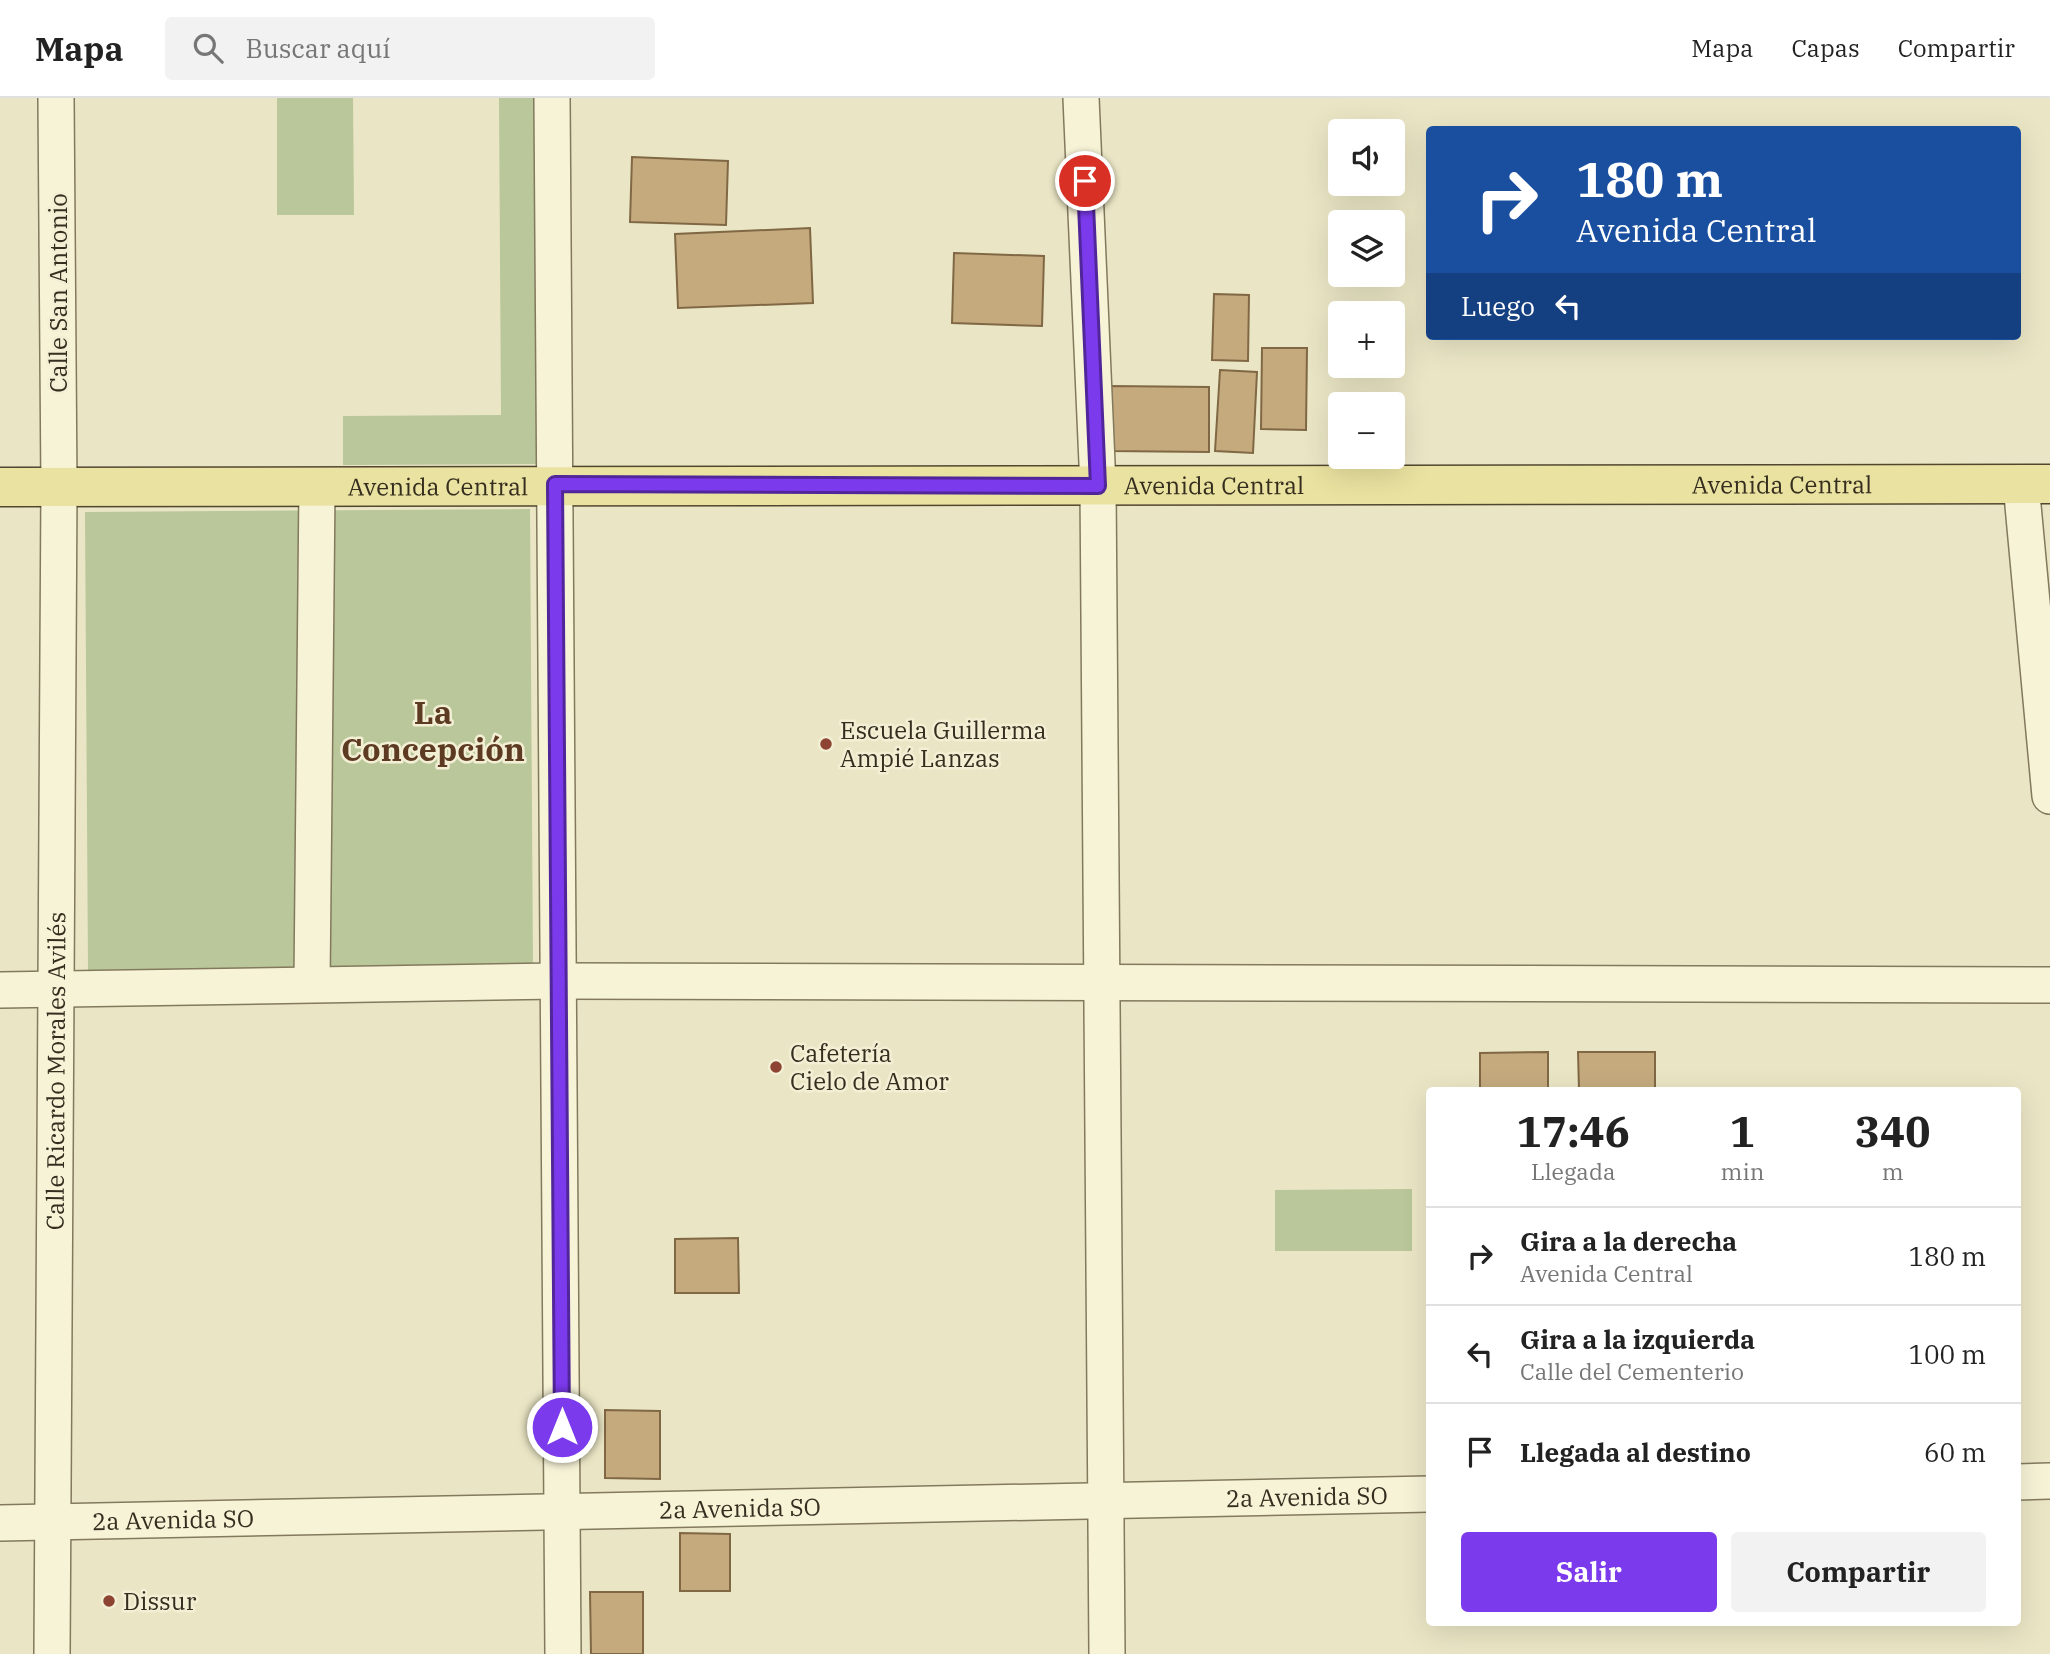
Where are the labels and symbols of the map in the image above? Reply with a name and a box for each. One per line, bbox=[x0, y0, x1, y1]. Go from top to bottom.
pin bbox=[1055, 151, 1115, 211]
street label: Calle San Antonio bbox=[42, 193, 74, 393]
street label: Avenida Central bbox=[1692, 468, 1872, 501]
street label: Avenida Central bbox=[1124, 469, 1304, 501]
street label: Avenida Central bbox=[348, 470, 528, 502]
district label: La Concepción bbox=[341, 691, 525, 770]
place label: Escuela Guillerma Ampié Lanzas bbox=[840, 714, 1047, 774]
marker: Escuela Guillerma Ampié Lanzas bbox=[818, 736, 834, 752]
street label: Calle Ricardo Morales Avilés bbox=[39, 912, 72, 1230]
place label: Cafetería Cielo de Amor bbox=[790, 1037, 949, 1097]
marker: Cafetería Cielo de Amor bbox=[768, 1059, 784, 1075]
position arrow bbox=[525, 1390, 599, 1464]
street label: 2a Avenida SO bbox=[1225, 1479, 1388, 1514]
street label: 2a Avenida SO bbox=[659, 1490, 821, 1526]
street label: 2a Avenida SO bbox=[92, 1502, 254, 1537]
place label: Dissur bbox=[123, 1585, 197, 1617]
marker: Dissur bbox=[101, 1593, 117, 1609]

